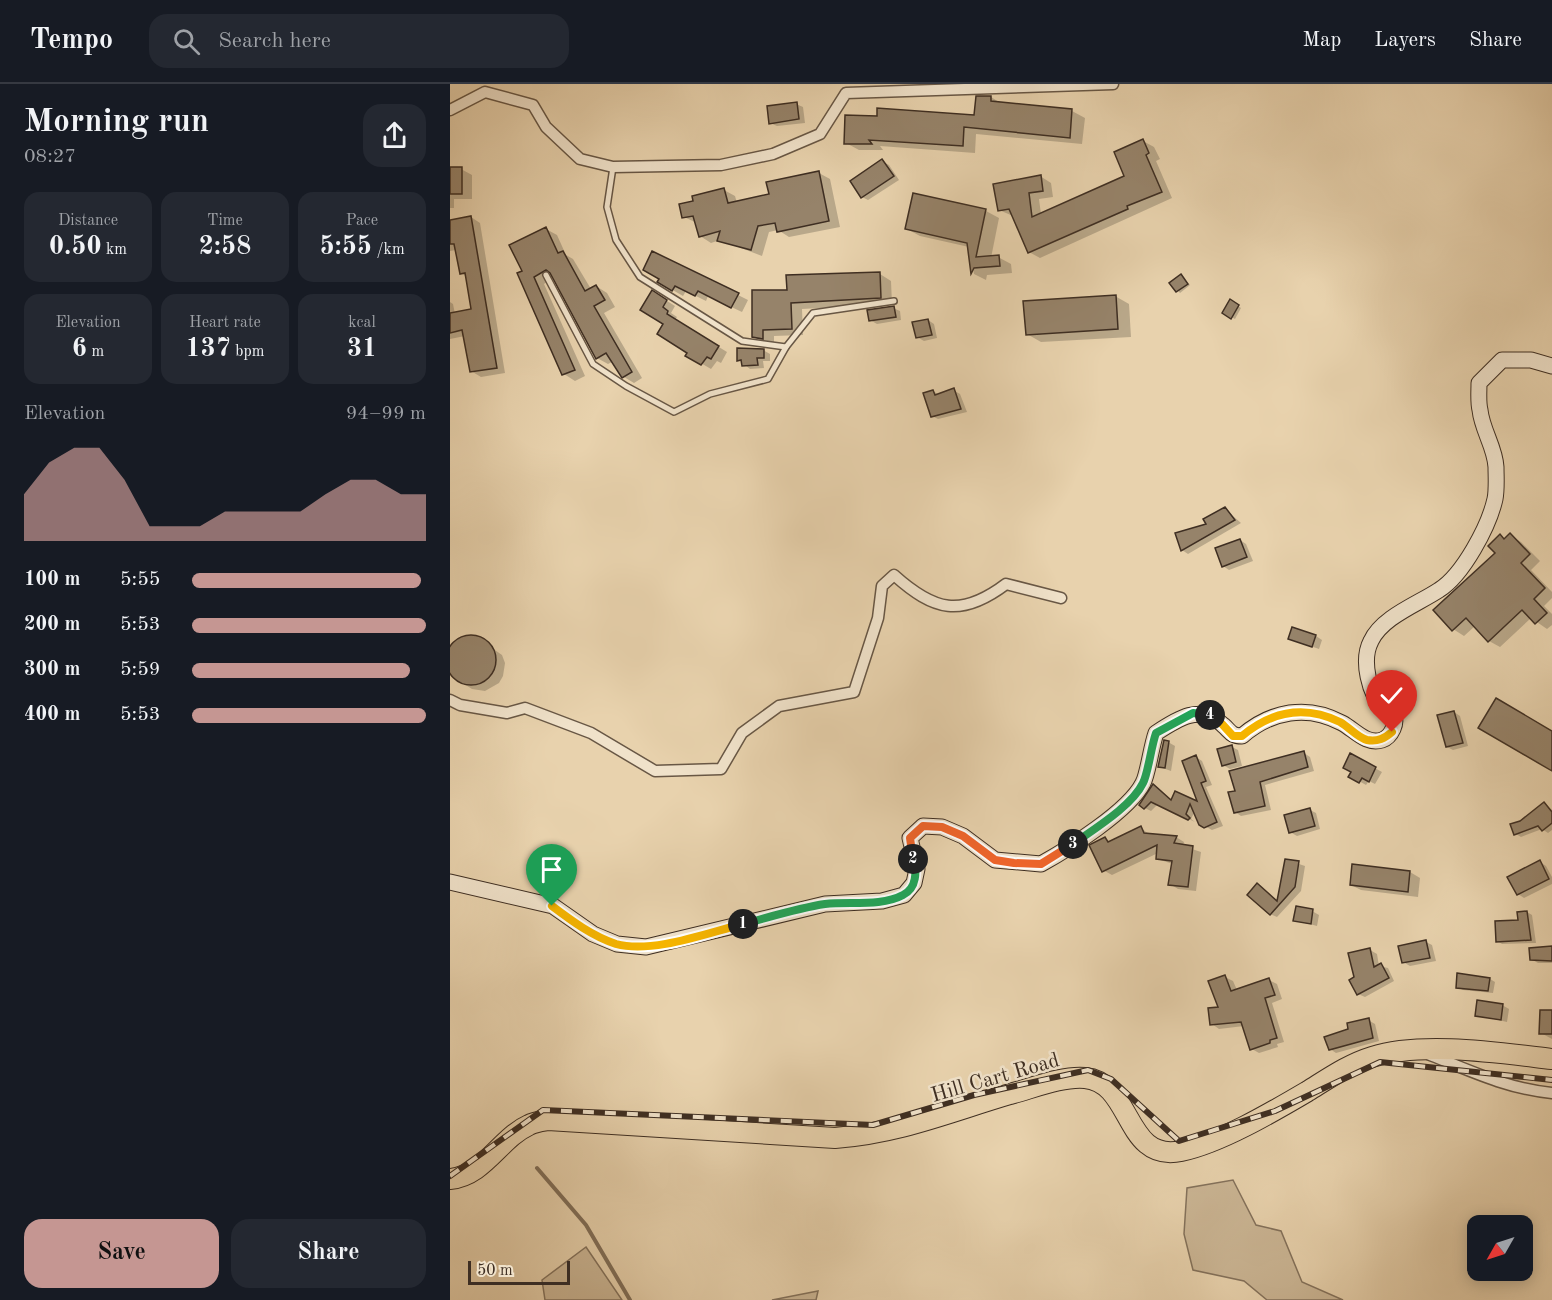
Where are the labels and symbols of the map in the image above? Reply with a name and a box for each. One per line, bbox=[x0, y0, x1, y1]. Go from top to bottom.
pin bbox=[1366, 670, 1417, 732]
pin: 4 bbox=[1195, 700, 1225, 730]
pin: 3 bbox=[1058, 829, 1088, 859]
pin bbox=[526, 844, 577, 906]
pin: 2 bbox=[898, 844, 928, 874]
pin: 1 bbox=[728, 909, 758, 939]
street label: Hill Cart Road bbox=[929, 1050, 1062, 1107]
north arrow bbox=[1467, 1215, 1533, 1281]
scale bar bbox=[468, 1258, 570, 1286]

